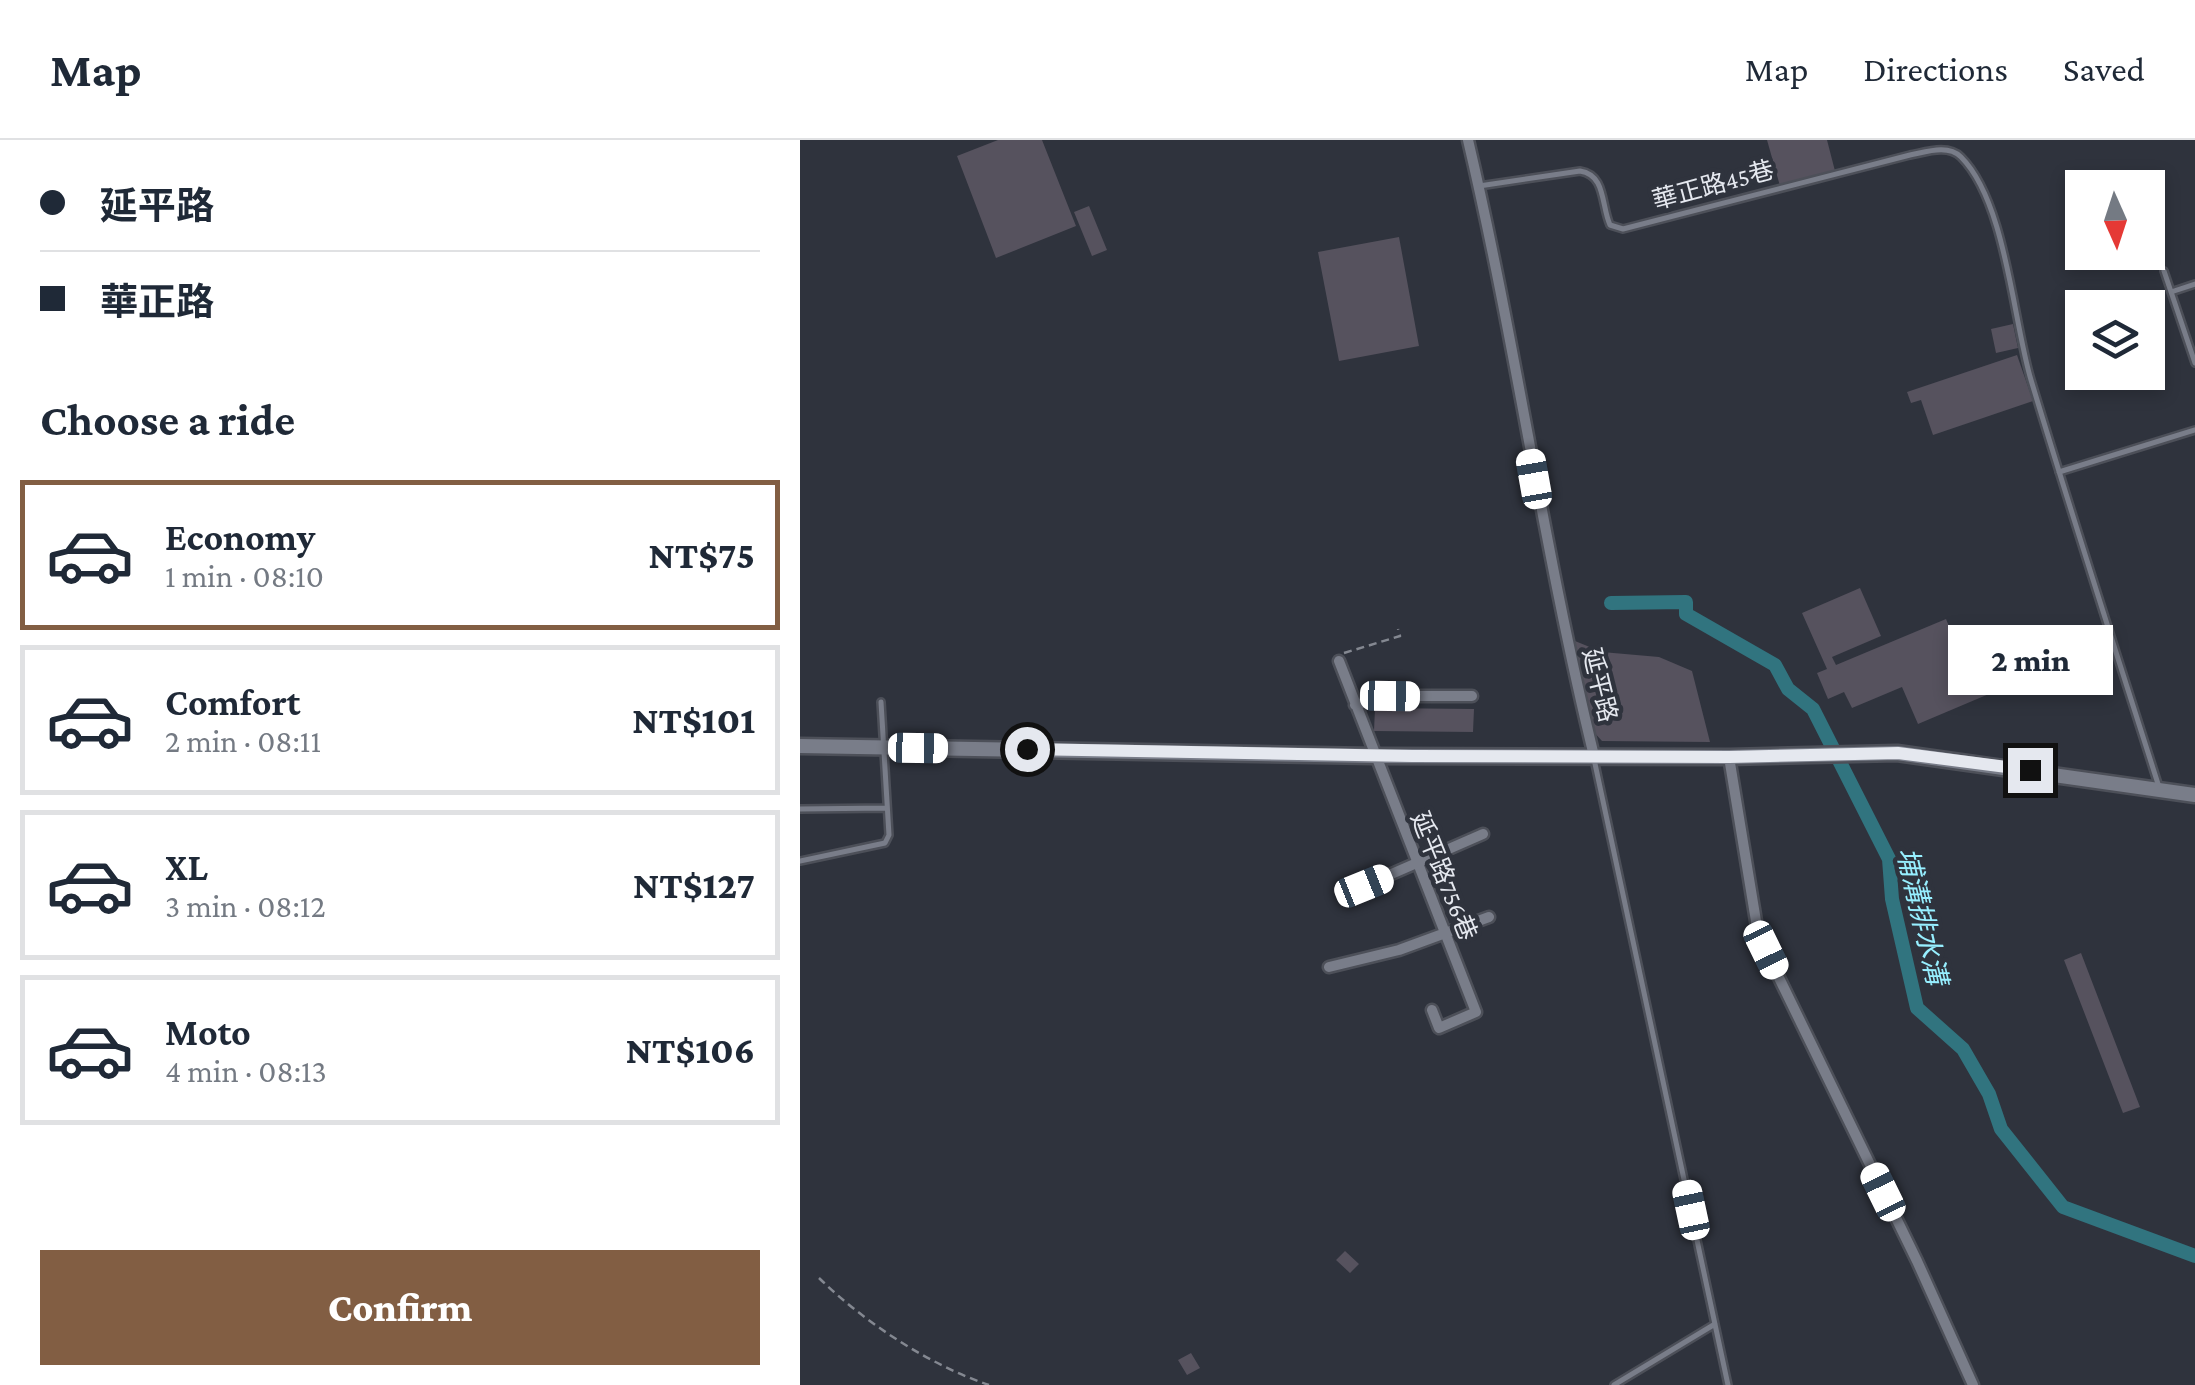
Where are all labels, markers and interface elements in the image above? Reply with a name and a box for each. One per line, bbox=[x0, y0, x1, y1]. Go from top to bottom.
text: Map bbox=[50, 43, 142, 96]
text: Map bbox=[1745, 50, 1808, 89]
text: Directions bbox=[1863, 50, 2008, 89]
text: Saved bbox=[2063, 50, 2145, 89]
street label: 華正路45巷 bbox=[1649, 156, 1777, 214]
north arrow bbox=[2065, 170, 2165, 270]
map controls bbox=[2065, 170, 2165, 390]
text: 延平路 bbox=[100, 185, 214, 227]
text: 華正路 bbox=[100, 281, 214, 323]
button: layers bbox=[2065, 290, 2165, 390]
text: Choose a ride bbox=[40, 395, 295, 445]
car bbox=[1514, 447, 1554, 511]
icon: car bbox=[45, 510, 135, 600]
text: Economy bbox=[165, 516, 315, 558]
text: NT$75 bbox=[648, 534, 755, 576]
text: 1 min · 08:10 bbox=[165, 558, 324, 594]
callout: 2 min bbox=[1948, 625, 2112, 695]
text: 2 min bbox=[1991, 642, 2070, 678]
street label: 延平路 bbox=[1578, 645, 1622, 725]
icon: car bbox=[45, 675, 135, 765]
car bbox=[1360, 680, 1420, 712]
text: Comfort bbox=[165, 681, 301, 723]
text: NT$101 bbox=[632, 699, 755, 741]
text: 2 min · 08:11 bbox=[165, 723, 321, 759]
route start bbox=[1005, 727, 1050, 772]
car bbox=[888, 732, 948, 764]
route end bbox=[2008, 748, 2053, 793]
street label: 延平路756巷 bbox=[1406, 808, 1482, 944]
icon: car bbox=[45, 840, 135, 930]
water label: 埔溝排水溝 bbox=[1891, 844, 1954, 992]
text: XL bbox=[165, 846, 208, 888]
car bbox=[1331, 861, 1397, 911]
text: NT$127 bbox=[633, 864, 755, 906]
text: 3 min · 08:12 bbox=[165, 888, 326, 924]
car bbox=[1739, 916, 1793, 984]
icon: car bbox=[45, 1005, 135, 1095]
text: Moto bbox=[165, 1011, 251, 1053]
text: NT$106 bbox=[626, 1029, 755, 1071]
text: 4 min · 08:13 bbox=[165, 1053, 327, 1089]
car bbox=[1856, 1158, 1910, 1226]
car bbox=[1670, 1178, 1712, 1242]
button: Confirm bbox=[40, 1250, 760, 1365]

